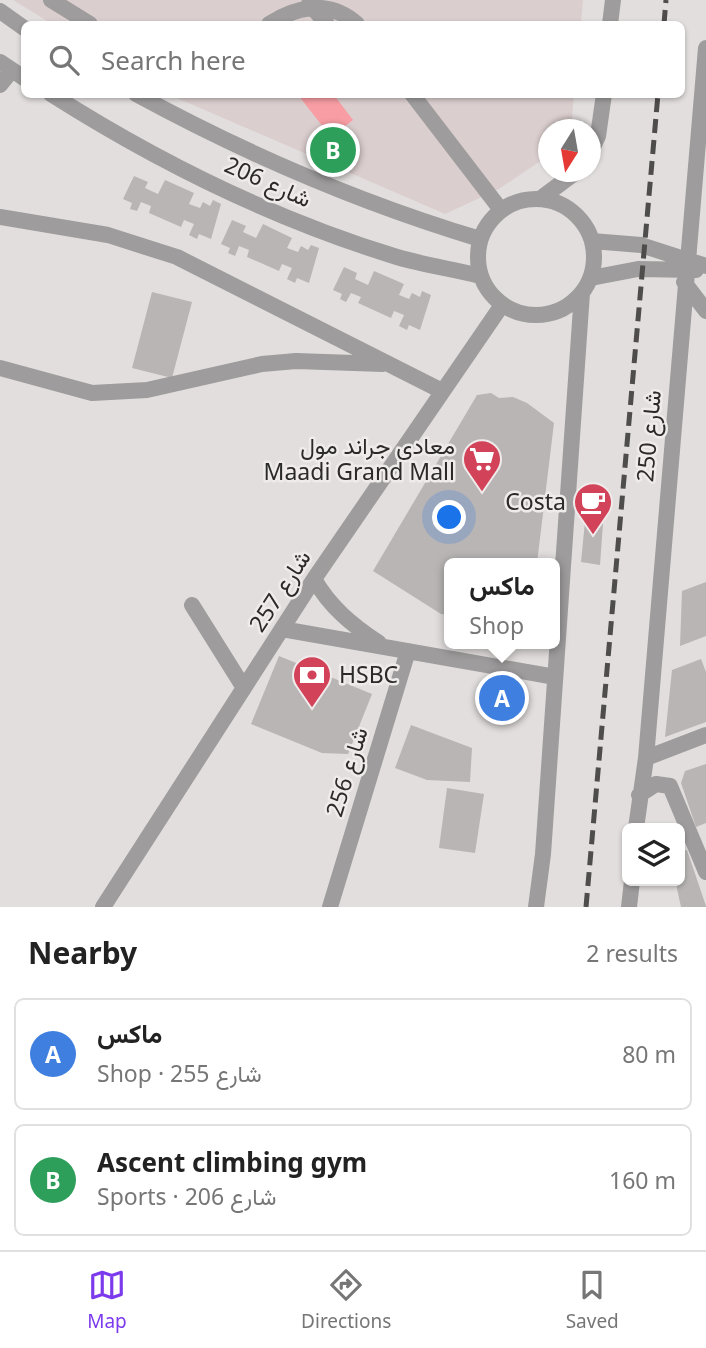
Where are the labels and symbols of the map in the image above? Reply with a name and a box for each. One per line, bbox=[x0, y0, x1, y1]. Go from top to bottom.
north arrow bbox=[538, 119, 601, 182]
pin: B bbox=[310, 124, 356, 176]
street label: شارع 206 bbox=[220, 148, 317, 215]
street label: شارع 250 bbox=[628, 389, 669, 483]
place label: معادى جراند مول Maadi Grand Mall bbox=[264, 429, 455, 487]
supermarket icon: معادى جراند مول Maadi Grand Mall bbox=[461, 438, 503, 493]
cafe icon: Costa bbox=[572, 481, 614, 536]
place label: Costa bbox=[505, 485, 566, 517]
your location bbox=[432, 500, 466, 534]
street label: شارع 257 bbox=[241, 543, 318, 638]
bank icon: HSBC bbox=[291, 654, 333, 709]
place label: HSBC bbox=[339, 658, 398, 690]
pin: A bbox=[479, 672, 525, 724]
street label: شارع 256 bbox=[317, 723, 376, 821]

